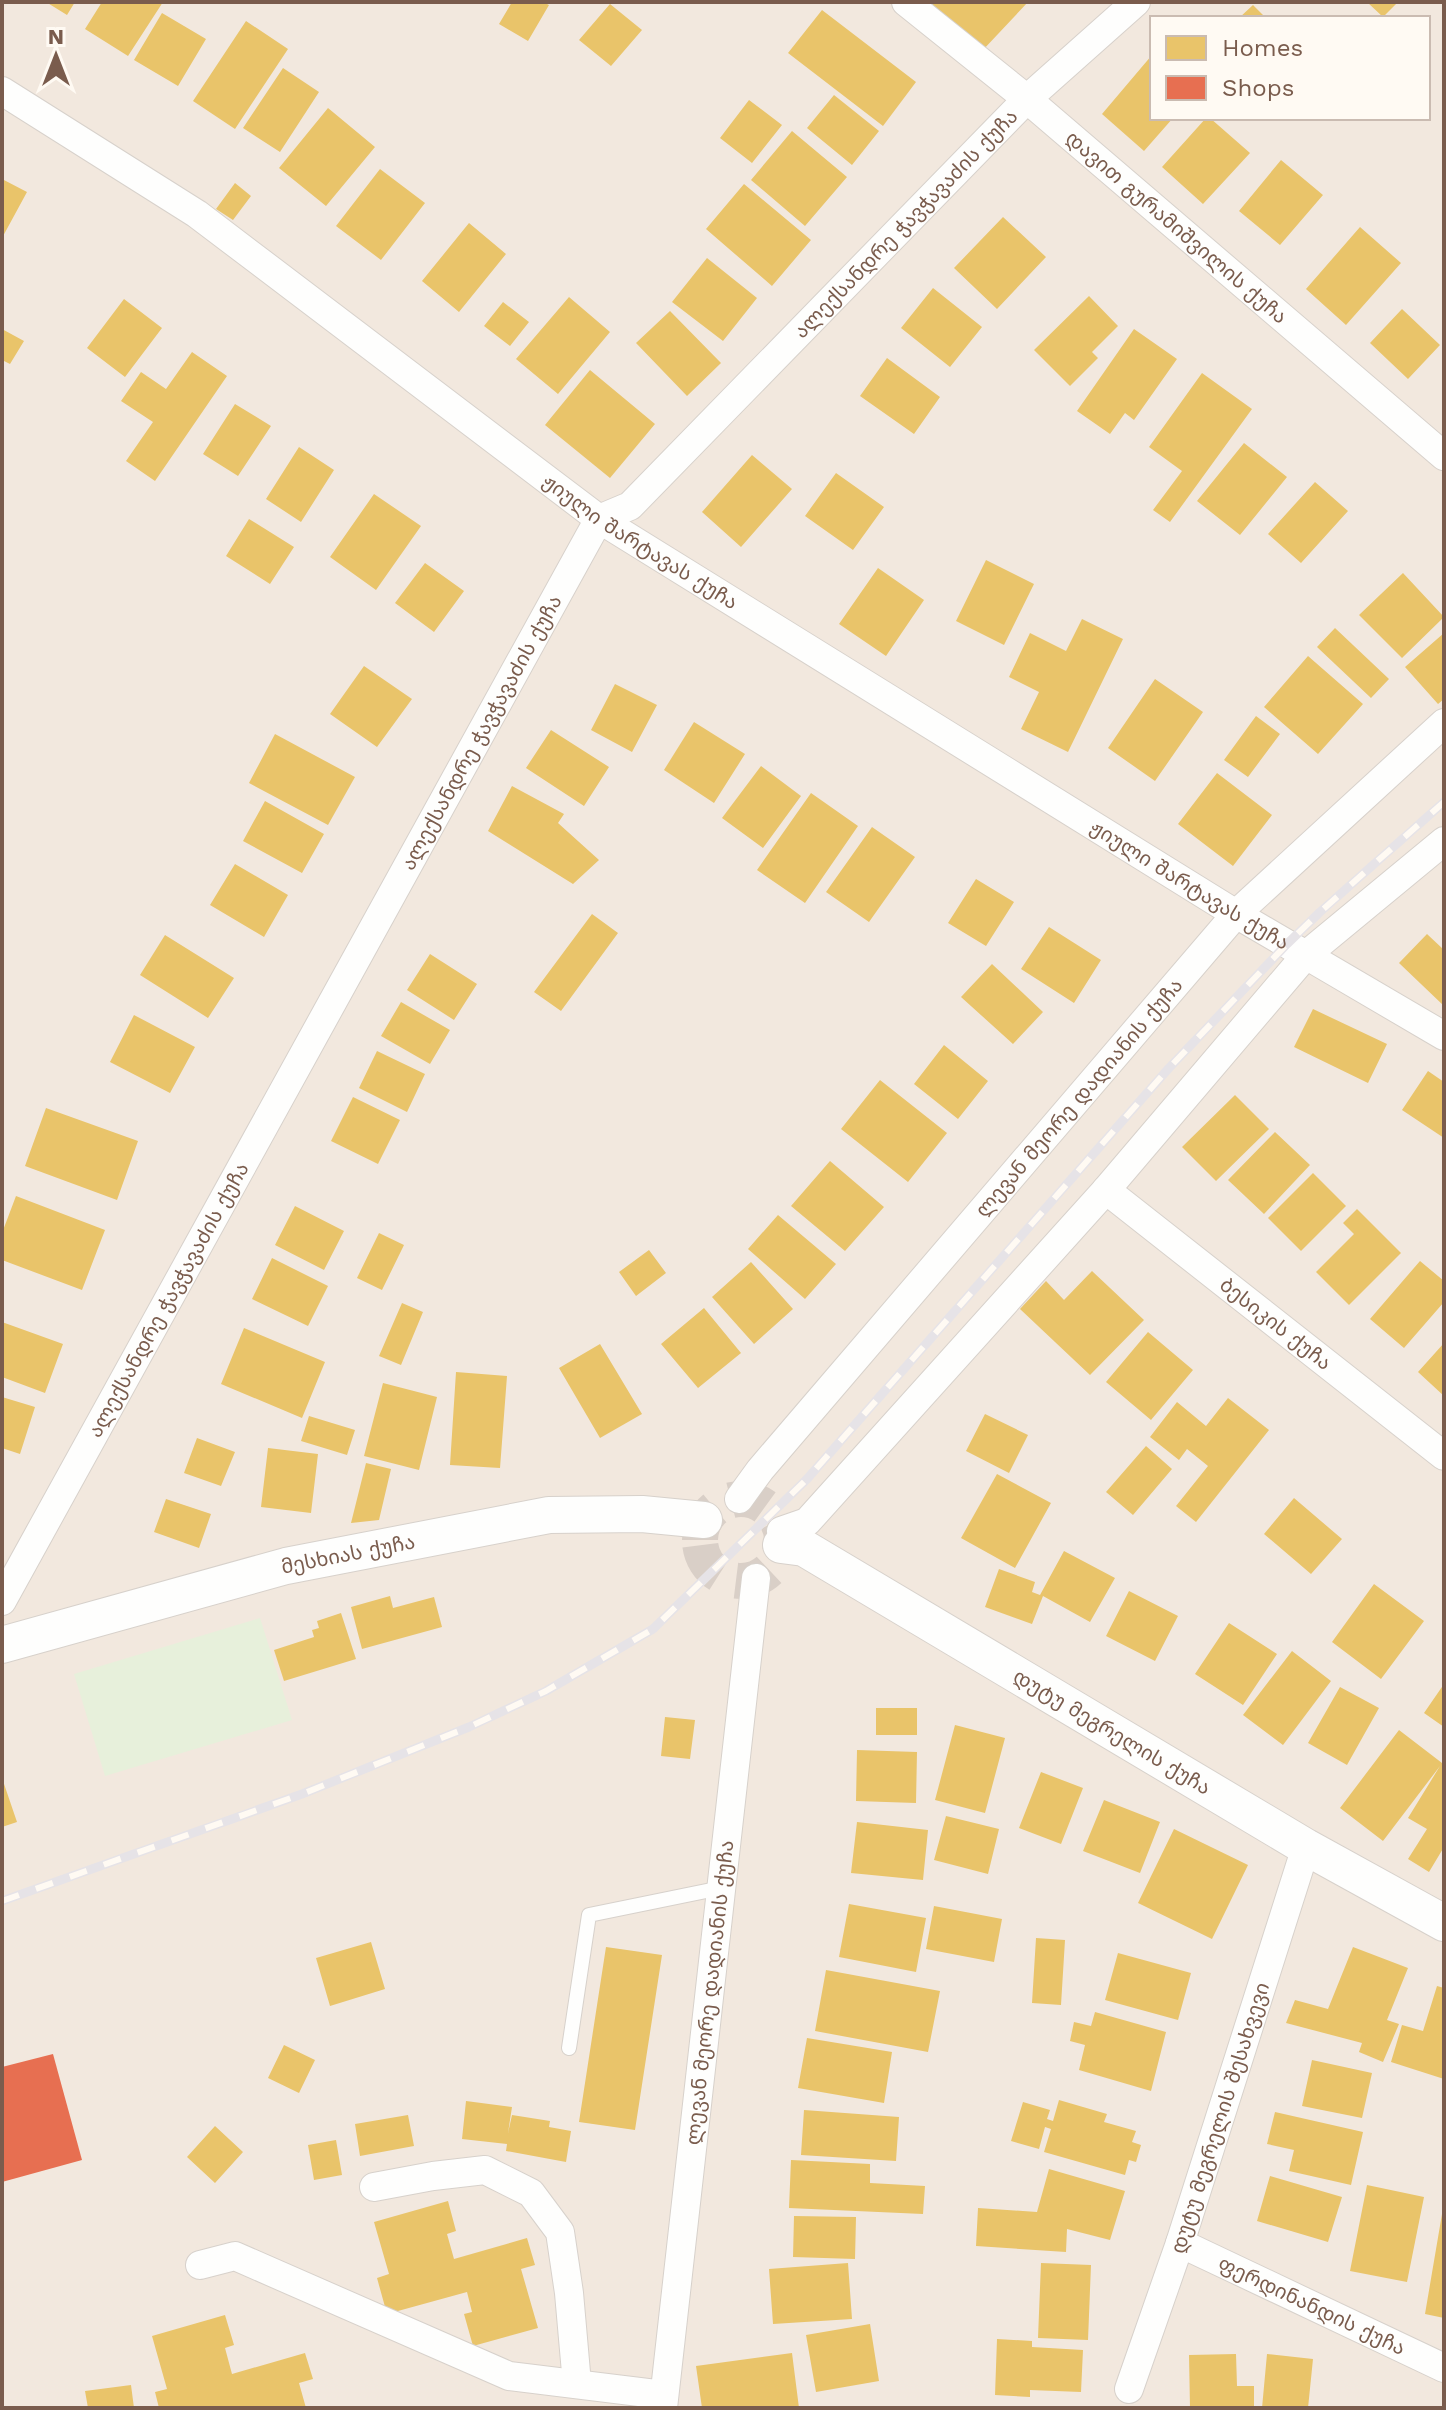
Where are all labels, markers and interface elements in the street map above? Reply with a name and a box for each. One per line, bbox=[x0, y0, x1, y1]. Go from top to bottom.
north arrow bbox=[16, 16, 96, 96]
legend bbox=[1150, 16, 1430, 120]
text: N bbox=[48, 24, 64, 49]
text: Homes bbox=[1222, 34, 1303, 62]
text: Shops bbox=[1222, 74, 1294, 102]
street label: ალექსანდრე ჭავჭავაძის ქუჩა bbox=[789, 104, 1022, 343]
street label: დავით გურამიშვილის ქუჩა bbox=[1060, 126, 1292, 328]
street label: ჟიული შარტავას ქუჩა bbox=[538, 469, 742, 614]
street label: ალექსანდრე ჭავჭავაძის ქუჩა bbox=[396, 591, 567, 874]
street label: ჟიული შარტავას ქუჩა bbox=[1086, 815, 1294, 955]
street label: ლევან მეორე დადიანის ქუჩა bbox=[970, 973, 1188, 1222]
street label: ალექსანდრე ჭავჭავაძის ქუჩა bbox=[83, 1158, 254, 1441]
street label: ბესიკის ქუჩა bbox=[1215, 1272, 1336, 1375]
street label: მესხიას ქუჩა bbox=[279, 1529, 417, 1579]
street label: დუტუ მეგრელის ქუჩა bbox=[1009, 1664, 1215, 1800]
street label: ლევან მეორე დადიანის ქუჩა bbox=[681, 1839, 739, 2146]
street label: დუტუ მეგრელის შესახვევი bbox=[1165, 1979, 1274, 2257]
street label: ფერდინანდის ქუჩა bbox=[1215, 2251, 1409, 2360]

